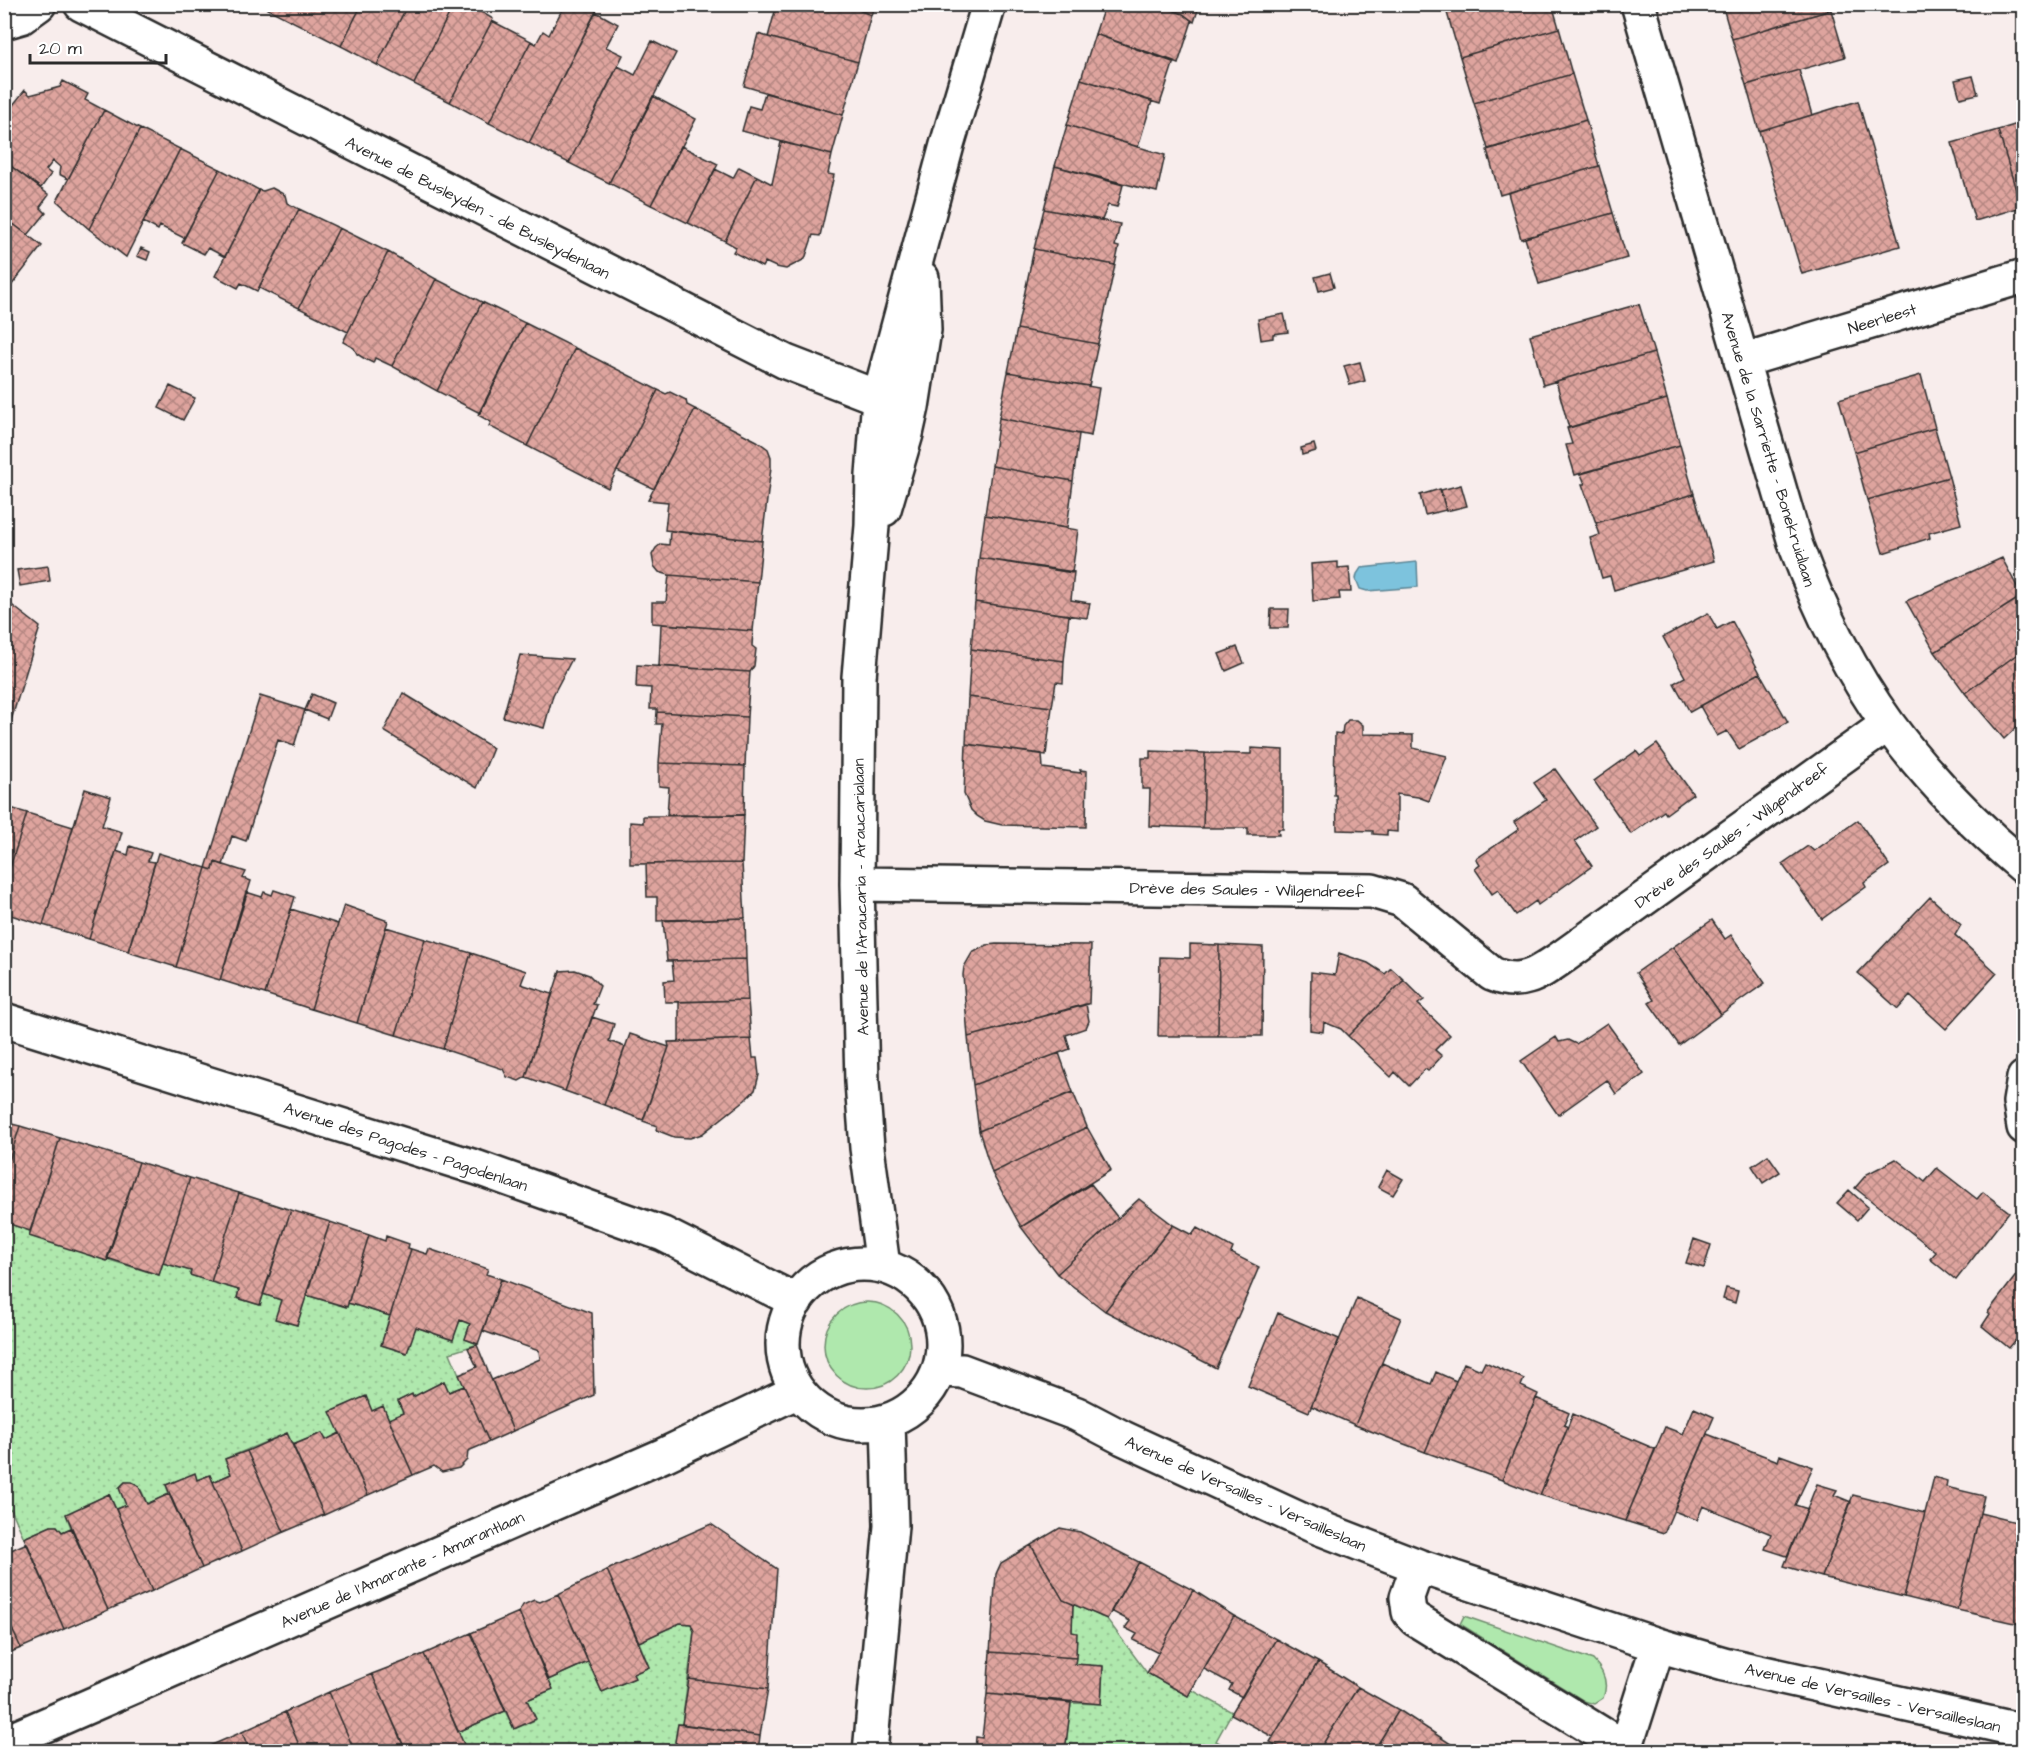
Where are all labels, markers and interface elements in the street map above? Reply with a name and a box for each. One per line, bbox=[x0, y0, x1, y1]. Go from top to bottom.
scale bar bbox=[30, 27, 166, 65]
text: 20 m bbox=[39, 36, 82, 61]
street label: Avenue de Busleyden - de Busleydenlaan bbox=[341, 131, 614, 285]
street label: Neerleest bbox=[1845, 298, 1920, 340]
street label: Avenue de la Sarriette - Bonekruidlaan bbox=[1716, 309, 1820, 589]
street label: Avenue de l'Araucaria - Araucarialaan bbox=[848, 758, 874, 1036]
street label: Drève des Saules - Wilgendreef bbox=[1630, 758, 1834, 915]
street label: Drève des Saules - Wilgendreef bbox=[1129, 877, 1365, 904]
street label: Avenue des Pagodes - Pagodenlaan bbox=[281, 1097, 530, 1198]
street label: Avenue de Versailles - Versailleslaan bbox=[1121, 1431, 1370, 1557]
street label: Avenue de l'Amarante - Amarantlaan bbox=[277, 1506, 528, 1634]
street label: Avenue de Versailles - Versailleslaan bbox=[1743, 1658, 2003, 1738]

